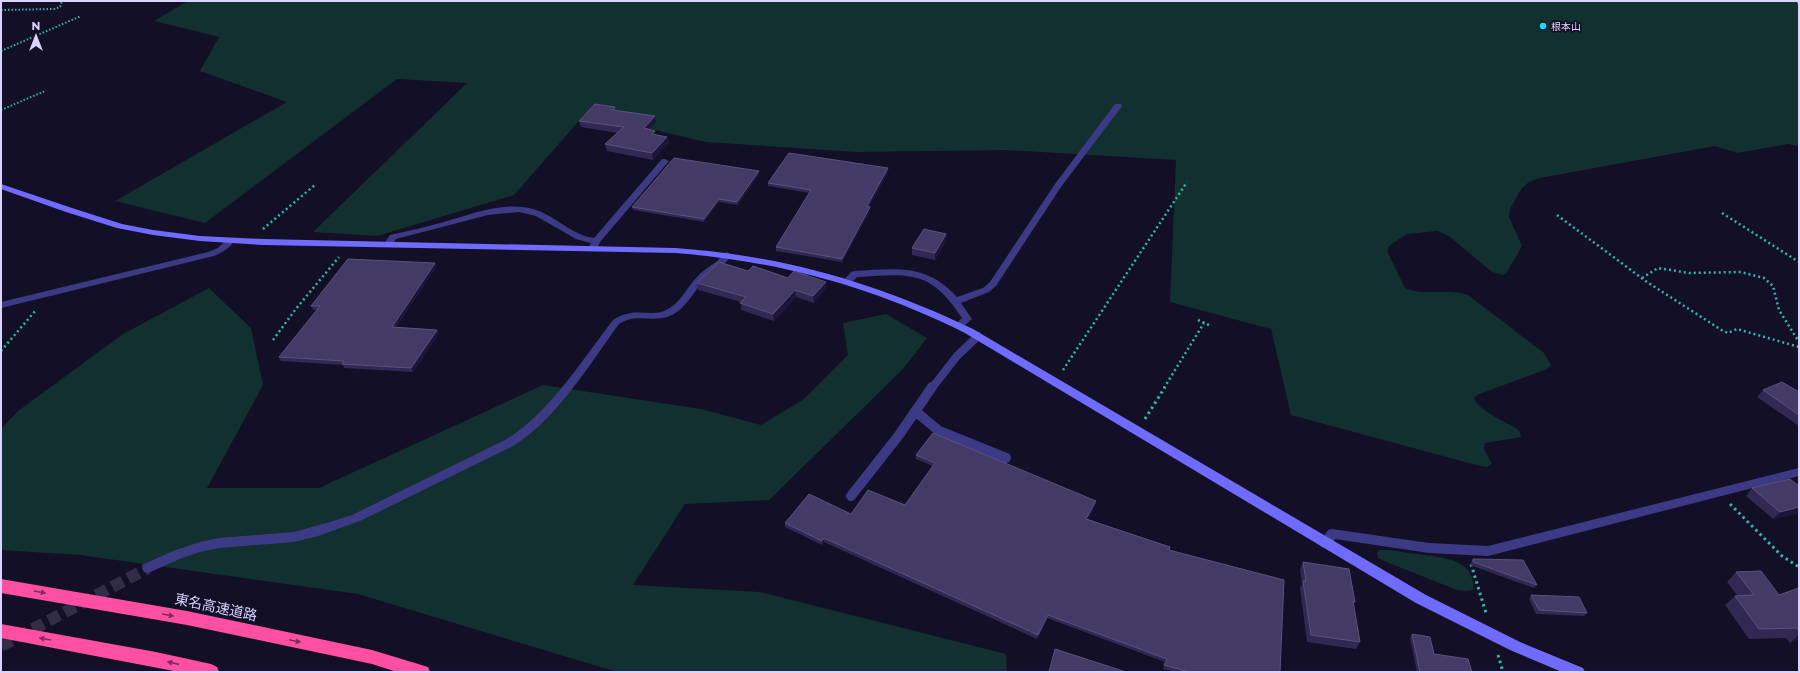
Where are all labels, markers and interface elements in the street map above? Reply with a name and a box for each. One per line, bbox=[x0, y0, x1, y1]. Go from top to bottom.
north arrow bbox=[16, 16, 56, 56]
text: N bbox=[32, 19, 40, 33]
place label: 根本山 bbox=[1551, 20, 1581, 33]
marker: 根本山 bbox=[1538, 21, 1548, 31]
one-way arrow bbox=[33, 589, 46, 595]
street label: 東名高速道路 bbox=[173, 589, 259, 625]
one-way arrow bbox=[161, 612, 174, 618]
one-way arrow bbox=[39, 636, 51, 642]
one-way arrow bbox=[289, 638, 301, 644]
one-way arrow bbox=[166, 660, 178, 666]

